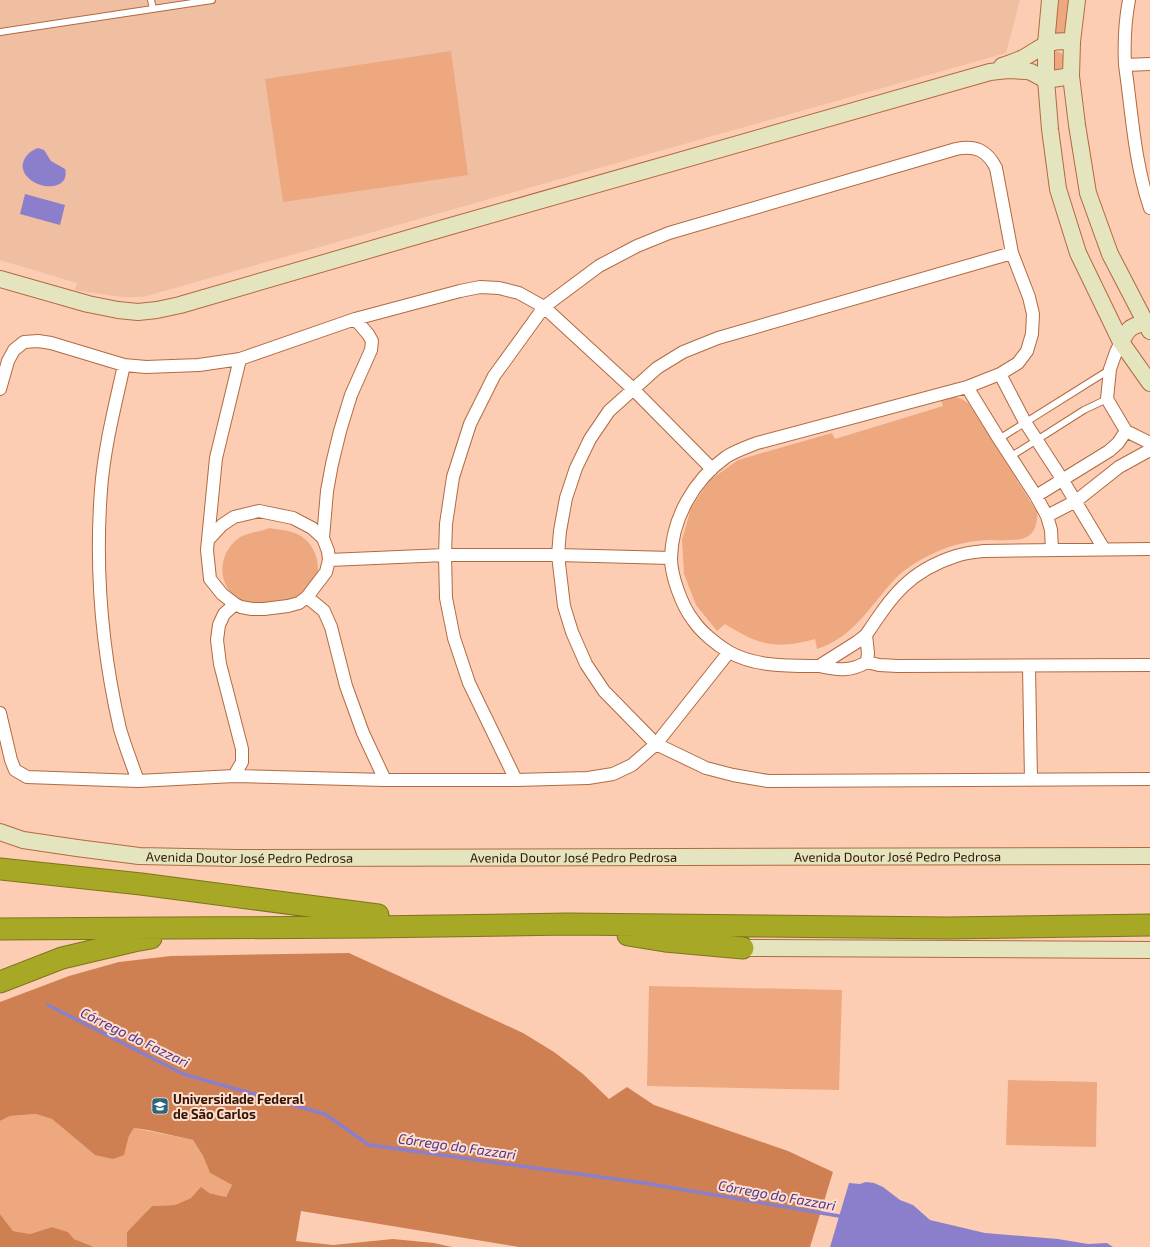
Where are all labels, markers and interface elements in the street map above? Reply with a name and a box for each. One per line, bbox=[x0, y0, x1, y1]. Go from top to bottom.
street label: Avenida Doutor José Pedro Pedrosa bbox=[146, 848, 353, 866]
street label: Avenida Doutor José Pedro Pedrosa bbox=[794, 848, 1001, 865]
street label: Avenida Doutor José Pedro Pedrosa bbox=[470, 849, 677, 865]
water label: Córrego do Fazzari bbox=[78, 1003, 193, 1071]
place label: Universidade Federal de São Carlos bbox=[173, 1091, 304, 1122]
school or university icon: Universidade Federal de São Carlos bbox=[150, 1096, 170, 1116]
water label: Córrego do Fazzari bbox=[397, 1129, 518, 1163]
water label: Córrego do Fazzari bbox=[717, 1176, 838, 1214]

